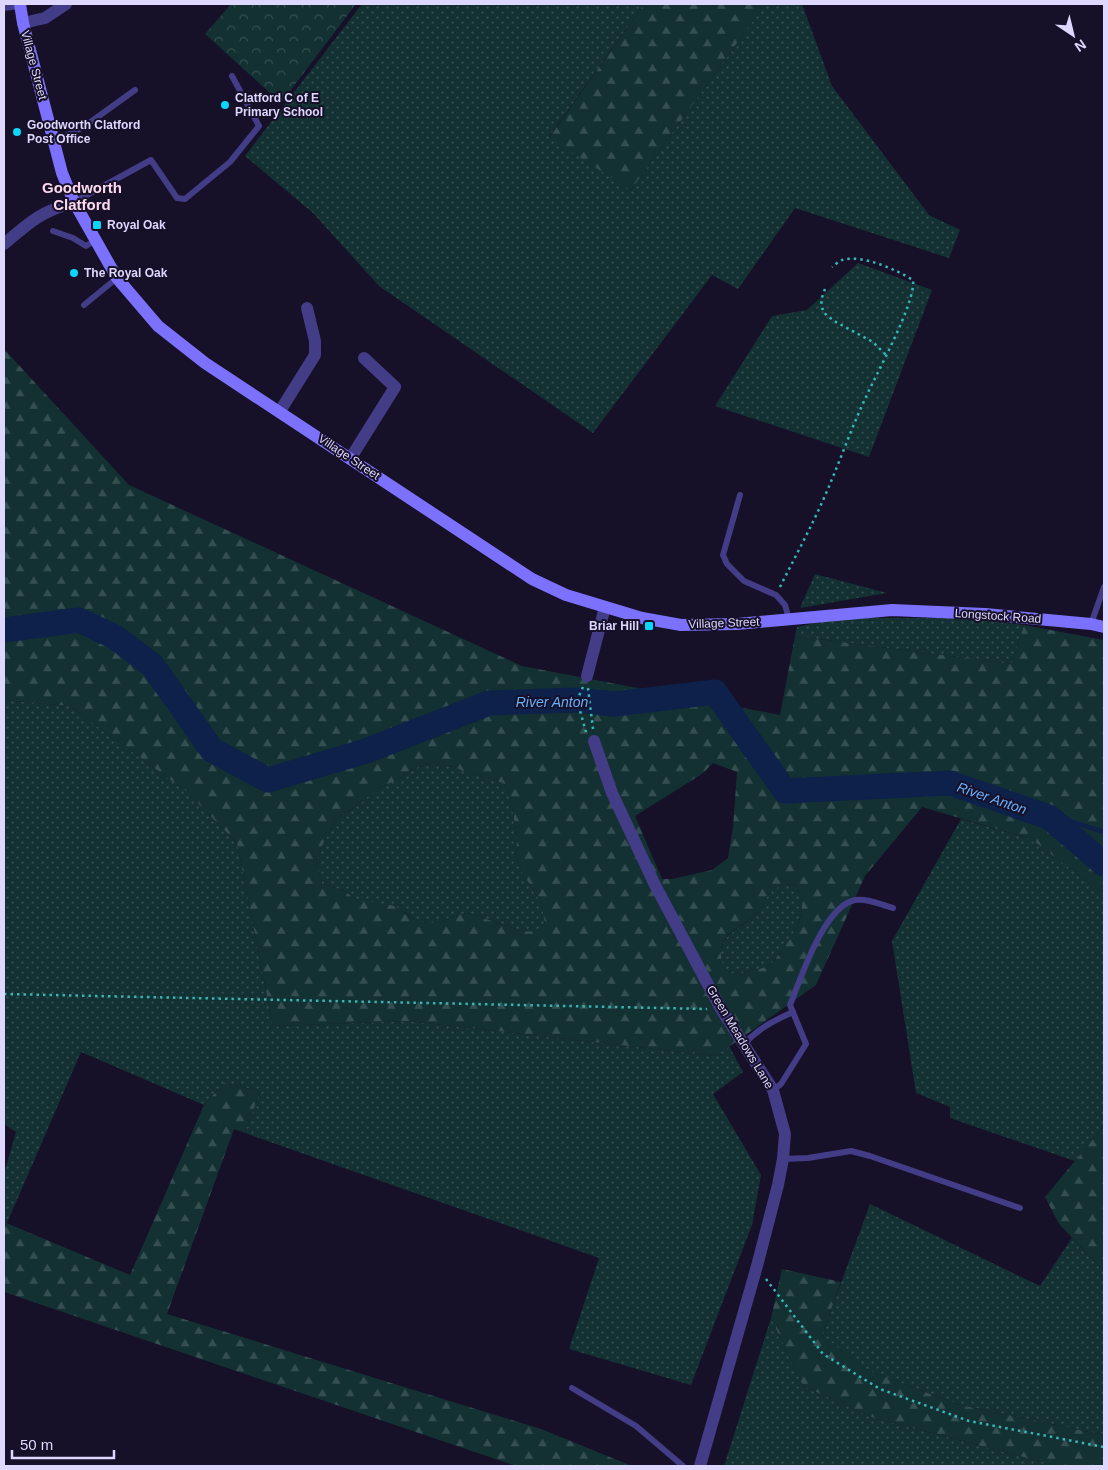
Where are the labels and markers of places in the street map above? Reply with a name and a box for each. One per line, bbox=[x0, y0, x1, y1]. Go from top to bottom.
place label: Clatford C of E Primary School bbox=[235, 91, 323, 119]
marker: Clatford C of E Primary School bbox=[219, 99, 231, 111]
place label: Goodworth Clatford Post Office bbox=[27, 118, 140, 146]
marker: Goodworth Clatford Post Office bbox=[11, 126, 23, 138]
place label: Royal Oak bbox=[107, 218, 166, 232]
marker: Royal Oak bbox=[91, 219, 103, 231]
place label: The Royal Oak bbox=[84, 266, 168, 280]
marker: The Royal Oak bbox=[68, 267, 80, 279]
place label: Briar Hill bbox=[589, 619, 639, 633]
marker: Briar Hill bbox=[643, 620, 655, 632]

